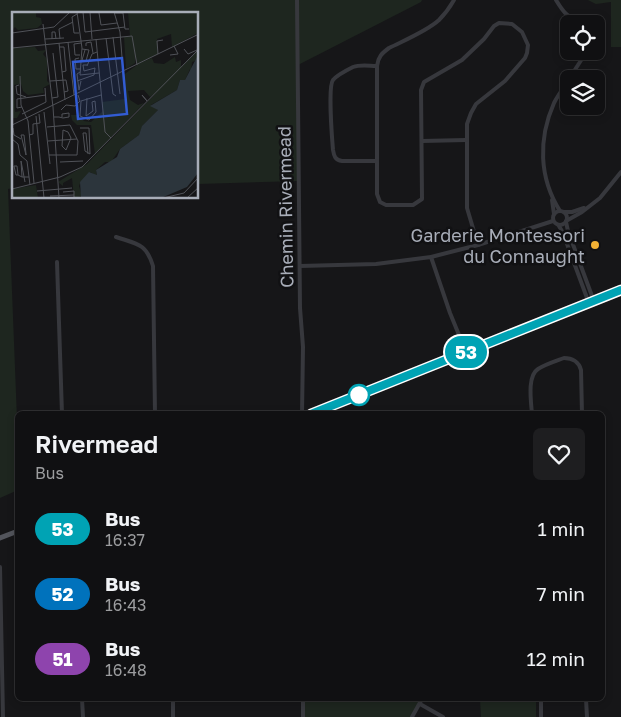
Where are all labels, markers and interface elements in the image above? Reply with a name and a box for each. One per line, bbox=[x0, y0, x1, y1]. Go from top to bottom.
inset map bbox=[12, 12, 199, 199]
map controls bbox=[560, 15, 605, 115]
button: locate bbox=[560, 15, 605, 60]
button: layers bbox=[560, 70, 605, 115]
street label: Chemin Rivermead bbox=[273, 126, 297, 288]
place label: Garderie Montessori du Connaught bbox=[410, 224, 585, 267]
marker: Garderie Montessori du Connaught bbox=[589, 239, 601, 251]
line badge: 53 bbox=[444, 336, 488, 368]
text: 53 bbox=[455, 341, 477, 363]
unlabelled marker bbox=[348, 384, 370, 406]
button: heart bbox=[533, 428, 585, 480]
text: Rivermead bbox=[35, 429, 158, 458]
text: Bus bbox=[35, 463, 64, 483]
text: Bus bbox=[105, 507, 140, 530]
text: 1 min bbox=[537, 517, 585, 540]
text: 53 bbox=[52, 518, 73, 540]
text: 16:37 bbox=[105, 530, 145, 550]
text: Bus bbox=[105, 572, 140, 595]
text: 7 min bbox=[537, 582, 585, 605]
text: 52 bbox=[52, 583, 73, 605]
text: 16:43 bbox=[105, 595, 146, 615]
text: Bus bbox=[105, 637, 140, 660]
text: 12 min bbox=[526, 647, 585, 670]
text: 51 bbox=[52, 648, 73, 670]
text: 16:48 bbox=[105, 660, 147, 680]

